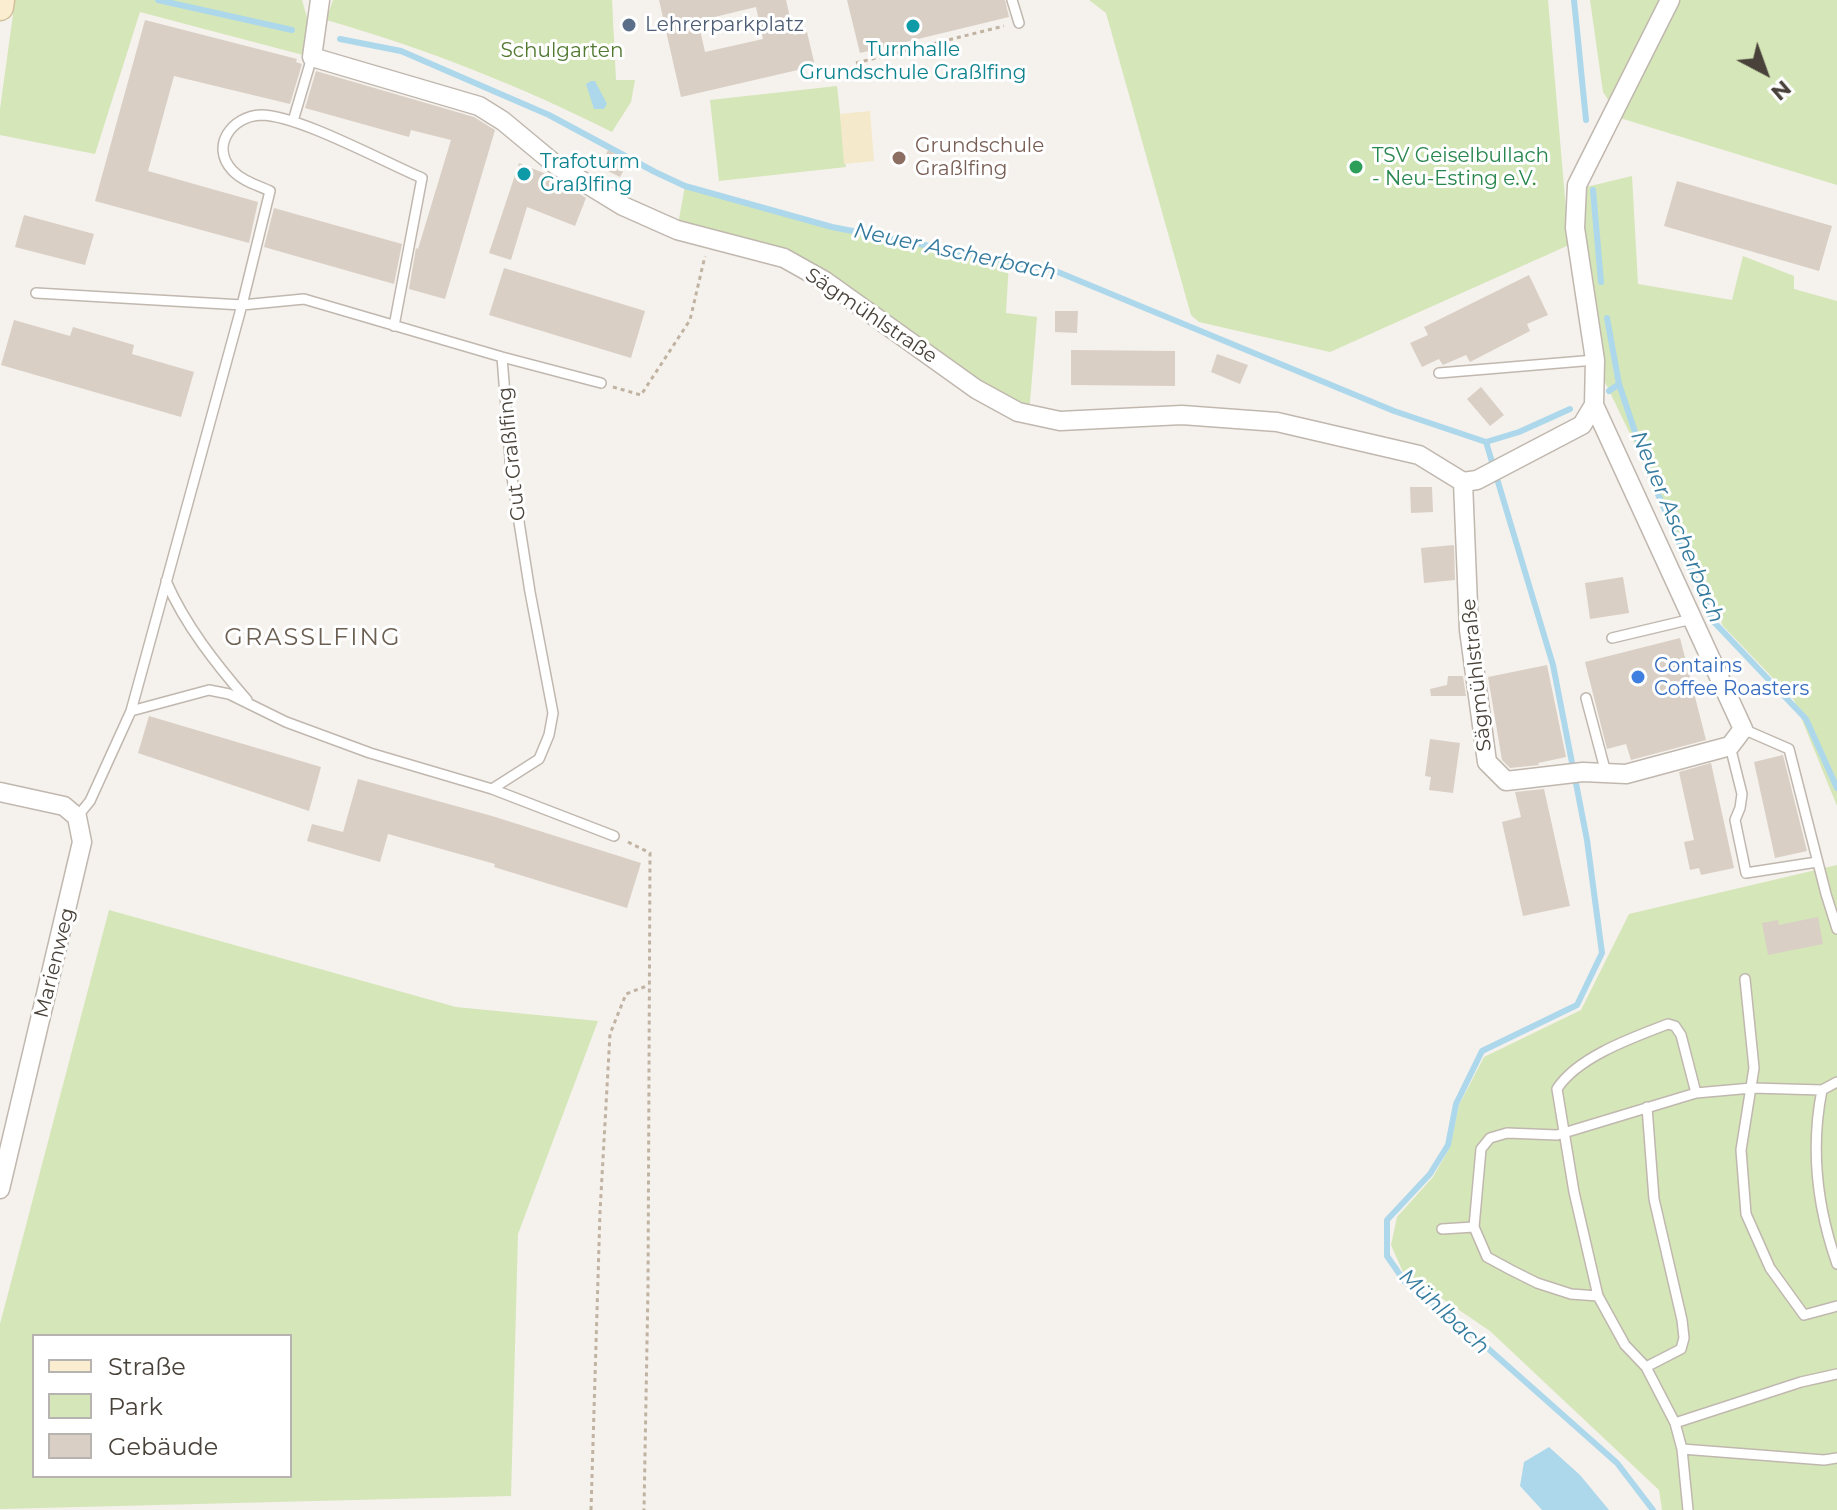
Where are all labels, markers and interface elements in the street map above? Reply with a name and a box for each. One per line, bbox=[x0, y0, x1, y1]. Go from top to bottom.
place label: Lehrerparkplatz bbox=[645, 13, 804, 37]
marker: Lehrerparkplatz bbox=[620, 16, 638, 34]
marker: Turnhalle Grundschule Graßlfing bbox=[904, 17, 922, 35]
north arrow bbox=[1725, 32, 1805, 112]
place label: Turnhalle Grundschule Graßlfing bbox=[800, 38, 1026, 85]
park label: Schulgarten bbox=[501, 39, 623, 63]
text: N bbox=[1766, 74, 1797, 107]
place label: Grundschule Graßlfing bbox=[915, 134, 1044, 181]
place label: TSV Geiselbullach - Neu-Esting e.V. bbox=[1372, 144, 1549, 191]
marker: Grundschule Graßlfing bbox=[890, 149, 908, 167]
place label: Trafoturm Graßlfing bbox=[540, 150, 640, 197]
marker: TSV Geiselbullach - Neu-Esting e.V. bbox=[1347, 158, 1365, 176]
marker: Trafoturm Graßlfing bbox=[515, 165, 533, 183]
water label: Neuer Ascherbach bbox=[851, 218, 1059, 286]
street label: Sägmühlstraße bbox=[801, 263, 941, 369]
street label: Gut Graßlfing bbox=[493, 386, 531, 522]
water label: Neuer Ascherbach bbox=[1625, 427, 1729, 627]
street label: Sägmühlstraße bbox=[1457, 597, 1497, 753]
district label: GRASSLFING bbox=[224, 624, 402, 652]
place label: Contains Coffee Roasters bbox=[1654, 654, 1809, 701]
marker: Contains Coffee Roasters bbox=[1629, 668, 1647, 686]
street label: Marienweg bbox=[30, 905, 80, 1021]
water label: Mühlbach bbox=[1393, 1264, 1495, 1360]
legend bbox=[32, 1334, 292, 1478]
text: Straße bbox=[108, 1352, 186, 1381]
text: Park bbox=[108, 1392, 163, 1421]
text: Gebäude bbox=[108, 1432, 218, 1461]

